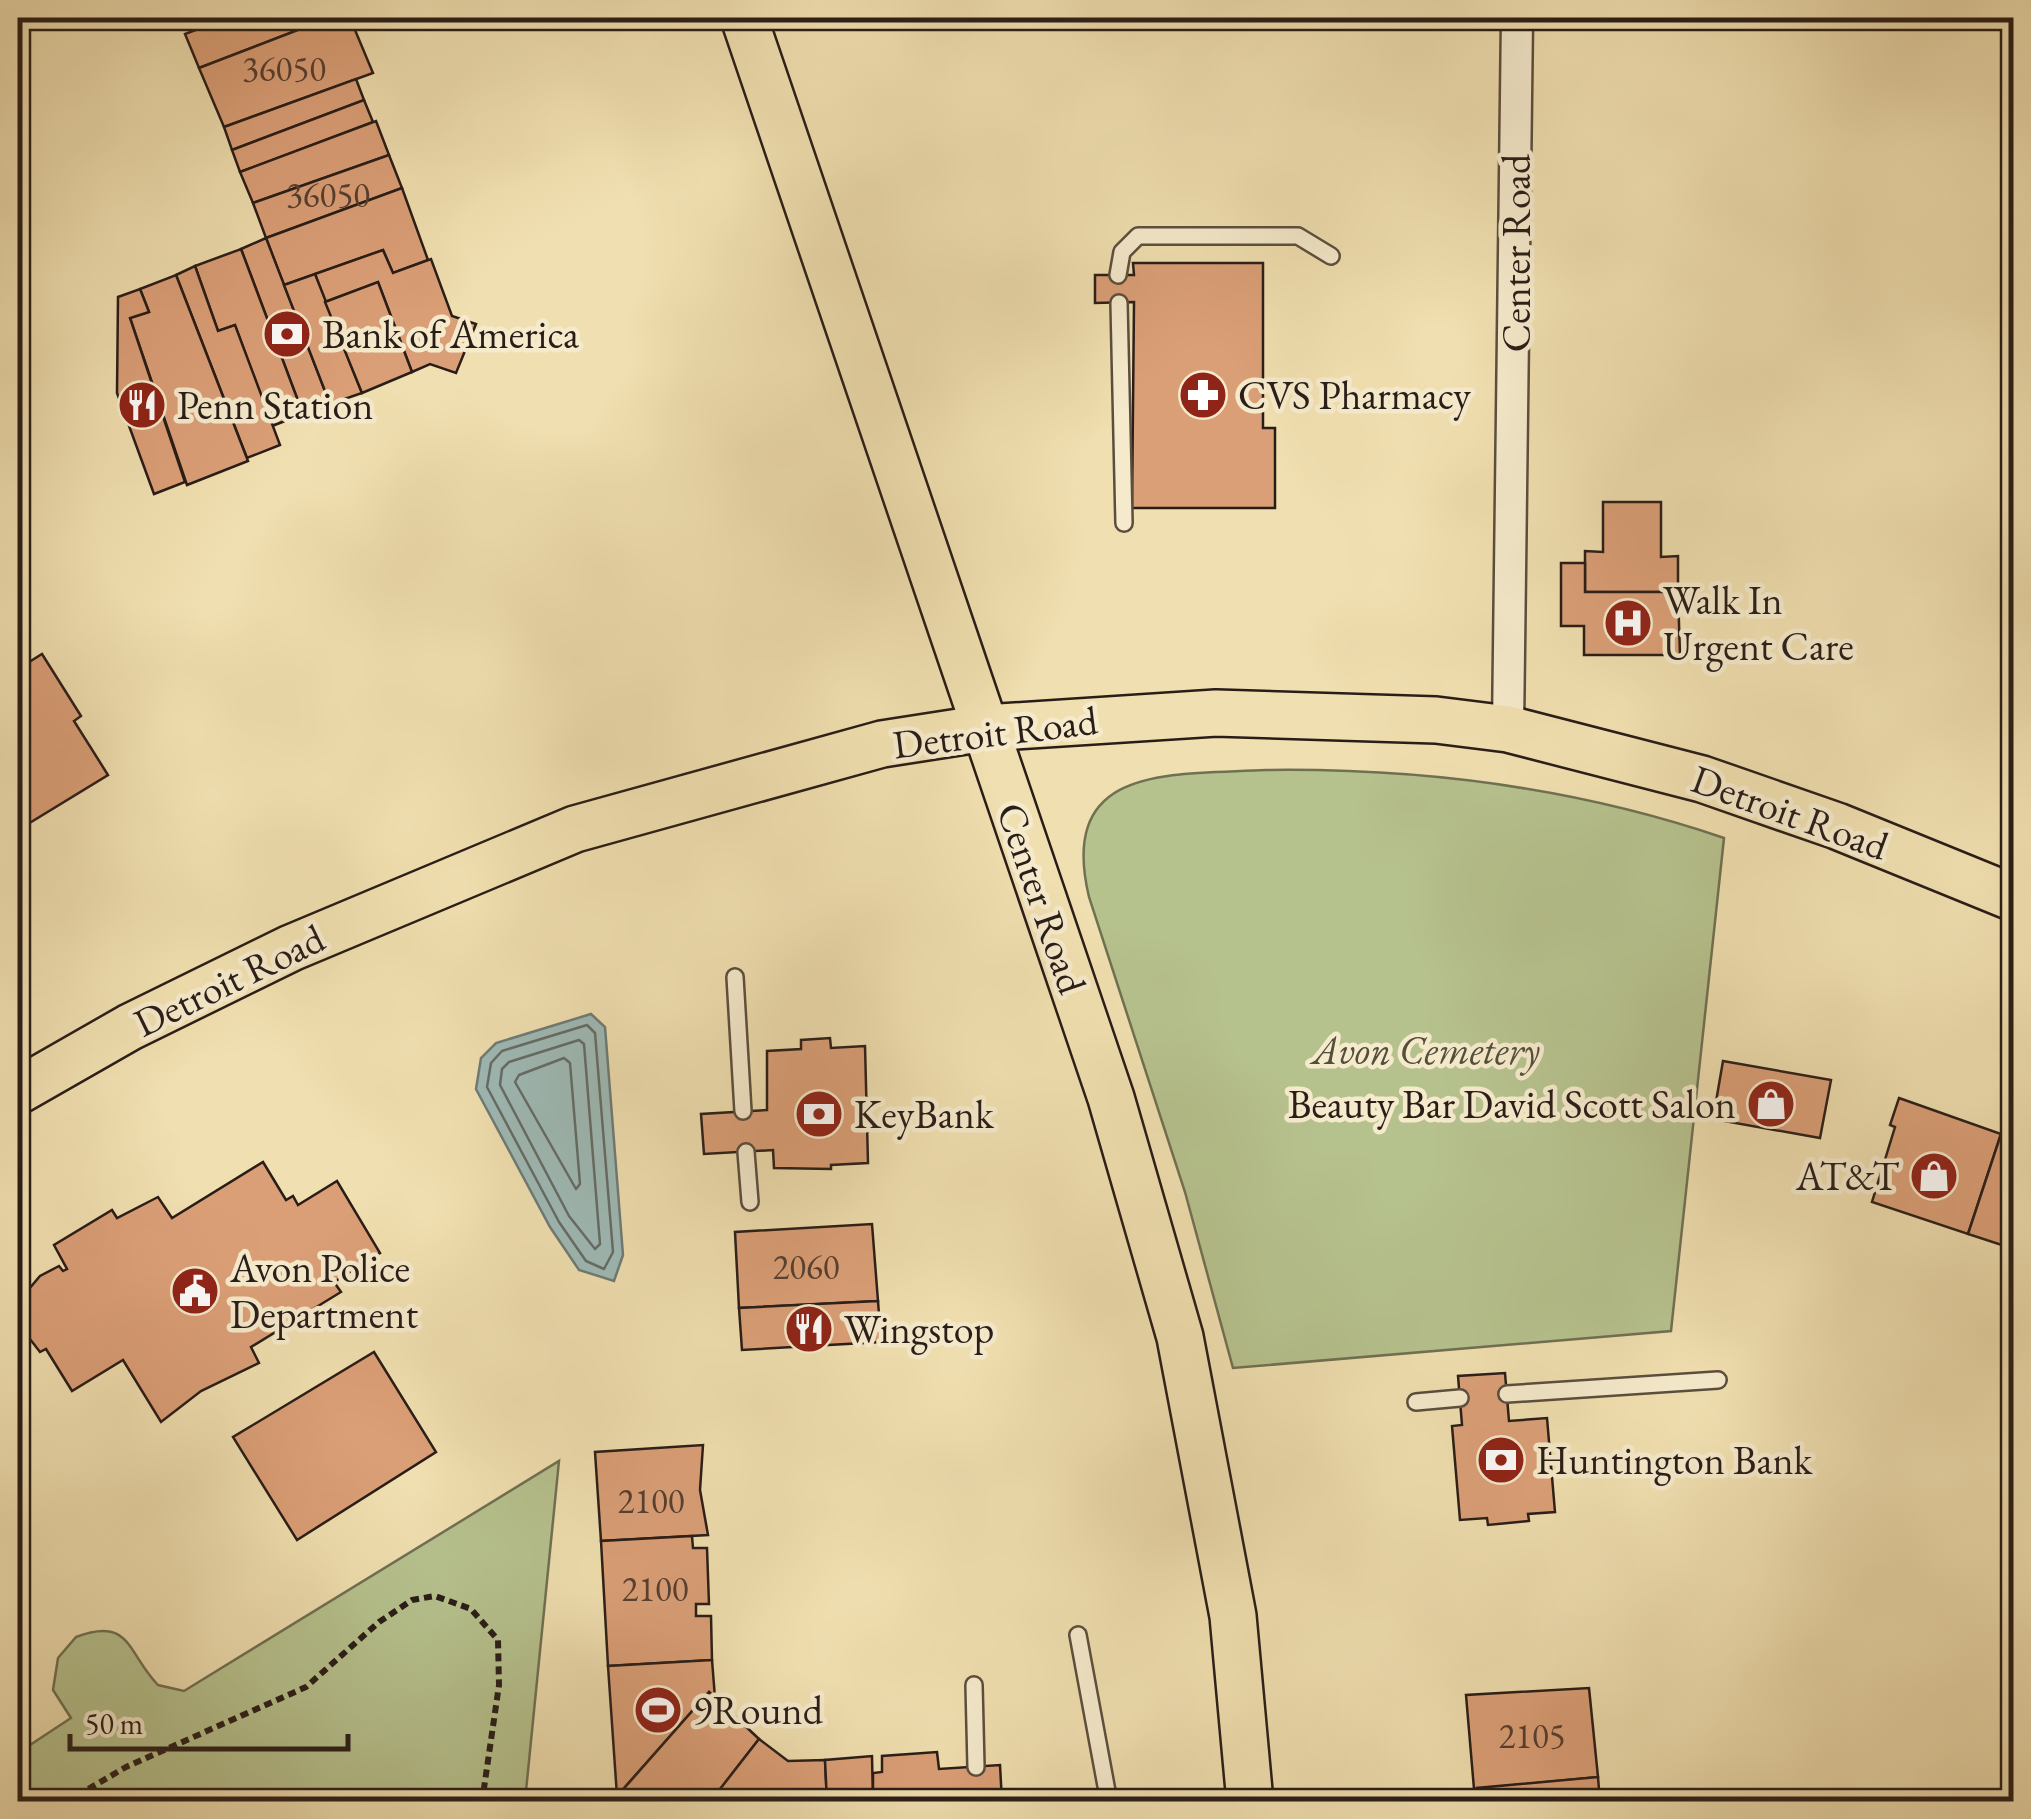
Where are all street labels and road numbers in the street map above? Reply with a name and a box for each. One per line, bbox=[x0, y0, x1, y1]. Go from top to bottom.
street label: Center Road bbox=[1490, 153, 1542, 352]
street label: Detroit Road bbox=[890, 694, 1101, 770]
street label: Detroit Road bbox=[1685, 752, 1896, 872]
street label: Center Road bbox=[985, 796, 1099, 1001]
street label: Detroit Road bbox=[125, 911, 333, 1048]

